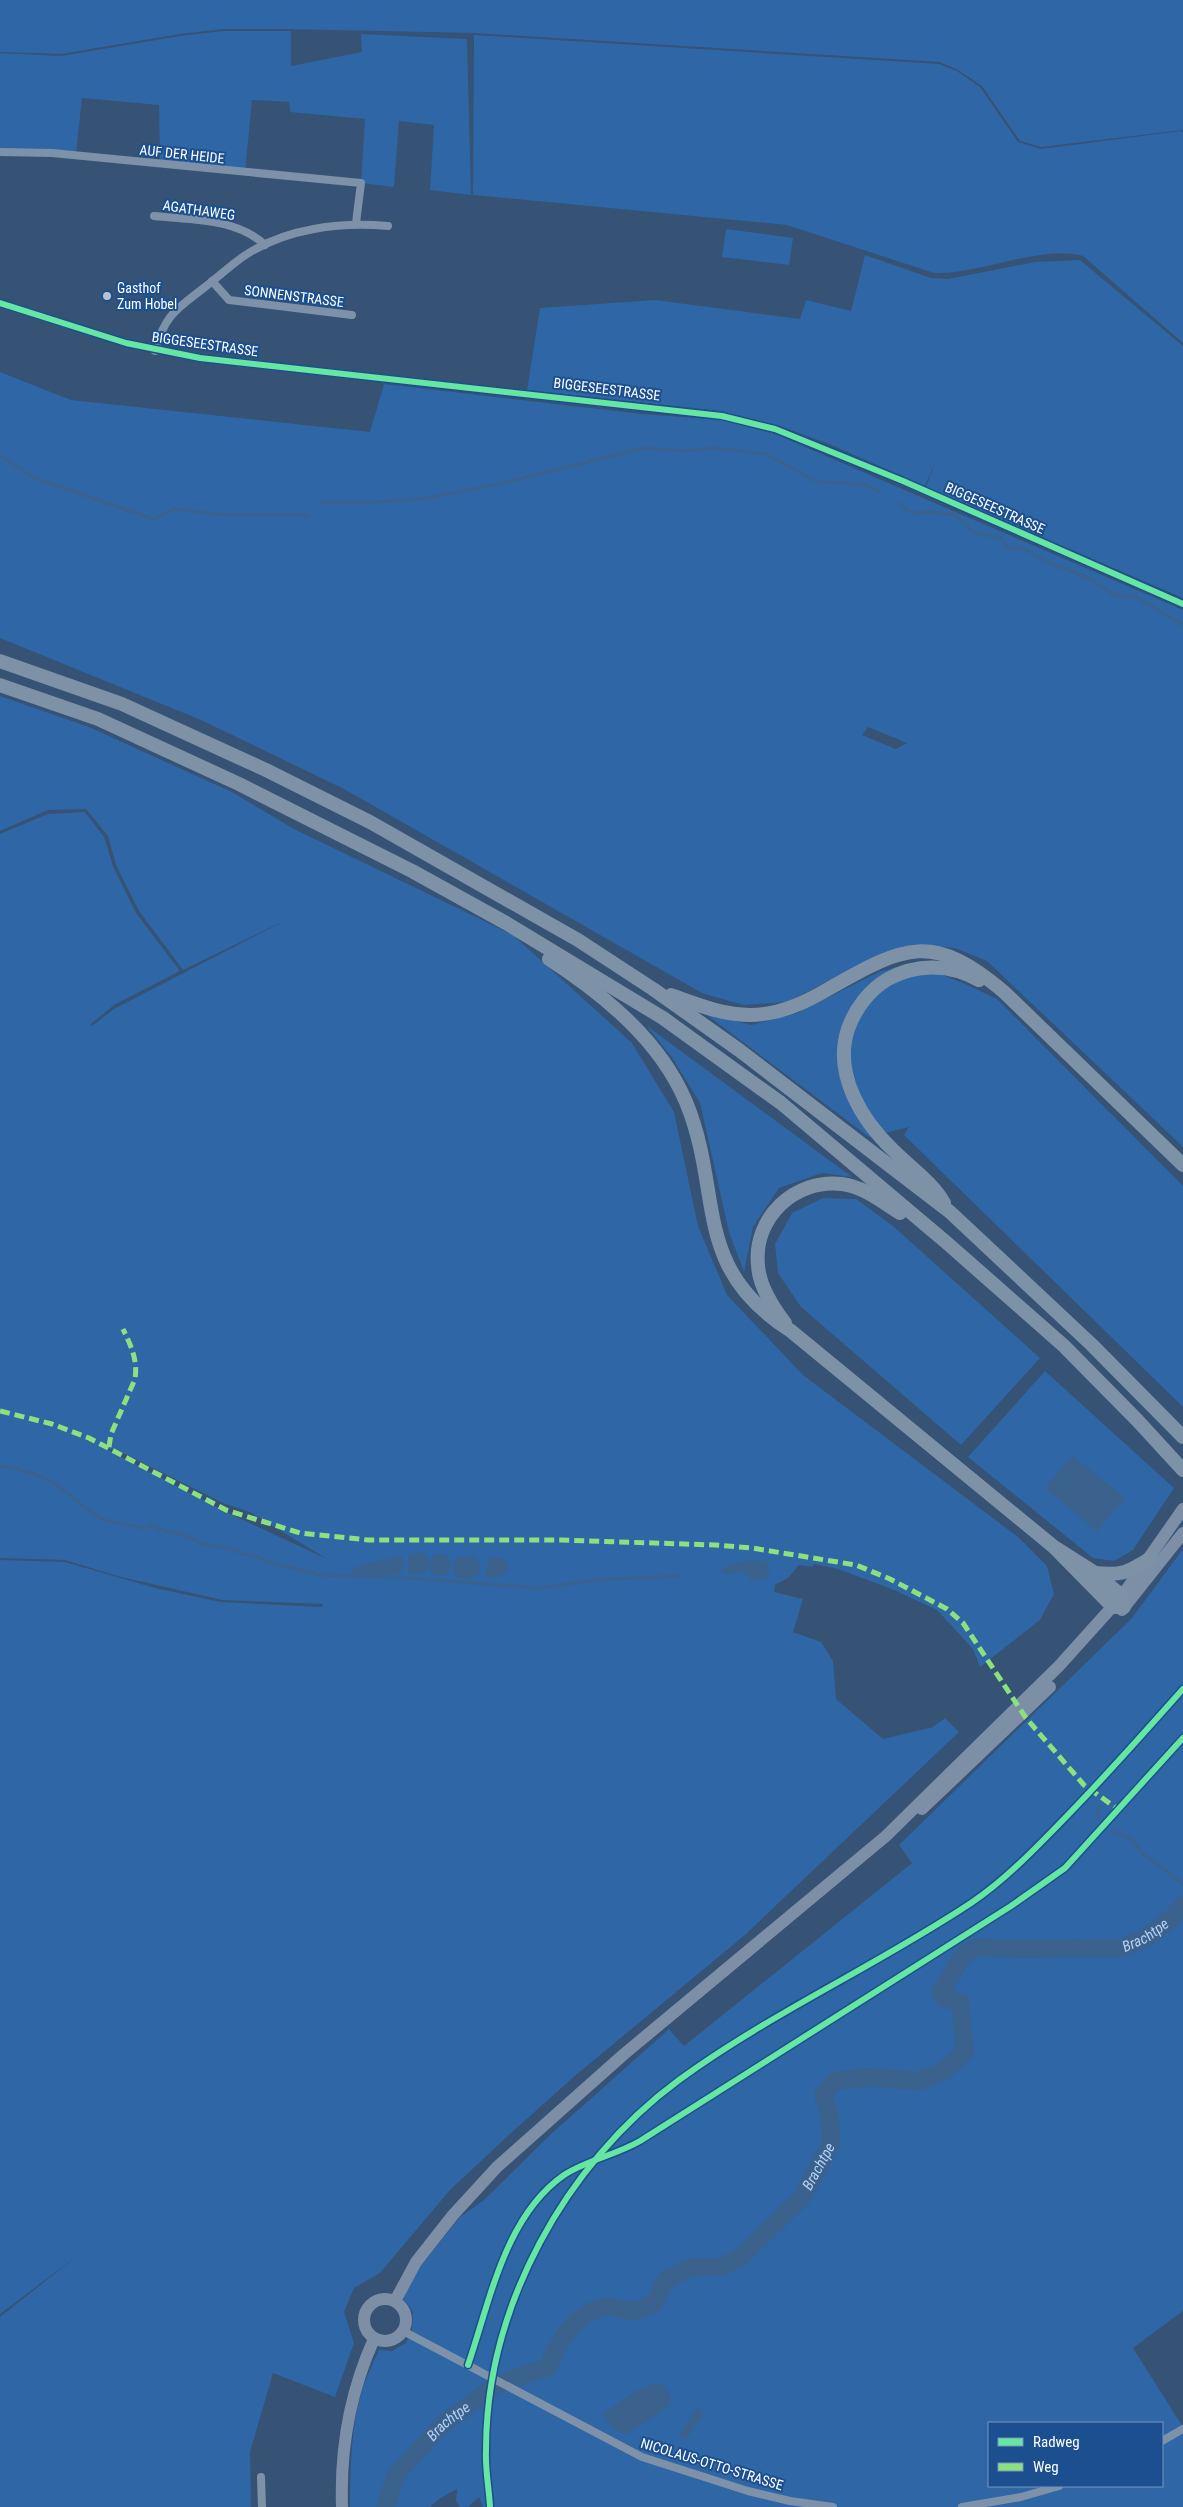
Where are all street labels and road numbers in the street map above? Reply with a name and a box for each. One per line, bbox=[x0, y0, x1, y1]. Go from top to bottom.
street label: AUF DER HEIDE bbox=[139, 142, 225, 166]
street label: AGATHAWEG bbox=[162, 197, 236, 223]
street label: SONNENSTRASSE bbox=[243, 282, 345, 310]
street label: BIGGESEESTRASSE bbox=[151, 329, 259, 359]
street label: BIGGESEESTRASSE bbox=[553, 375, 661, 403]
street label: BIGGESEESTRASSE bbox=[943, 479, 1047, 537]
street label: NICOLAUS-OTTO-STRASSE bbox=[639, 2435, 785, 2493]

